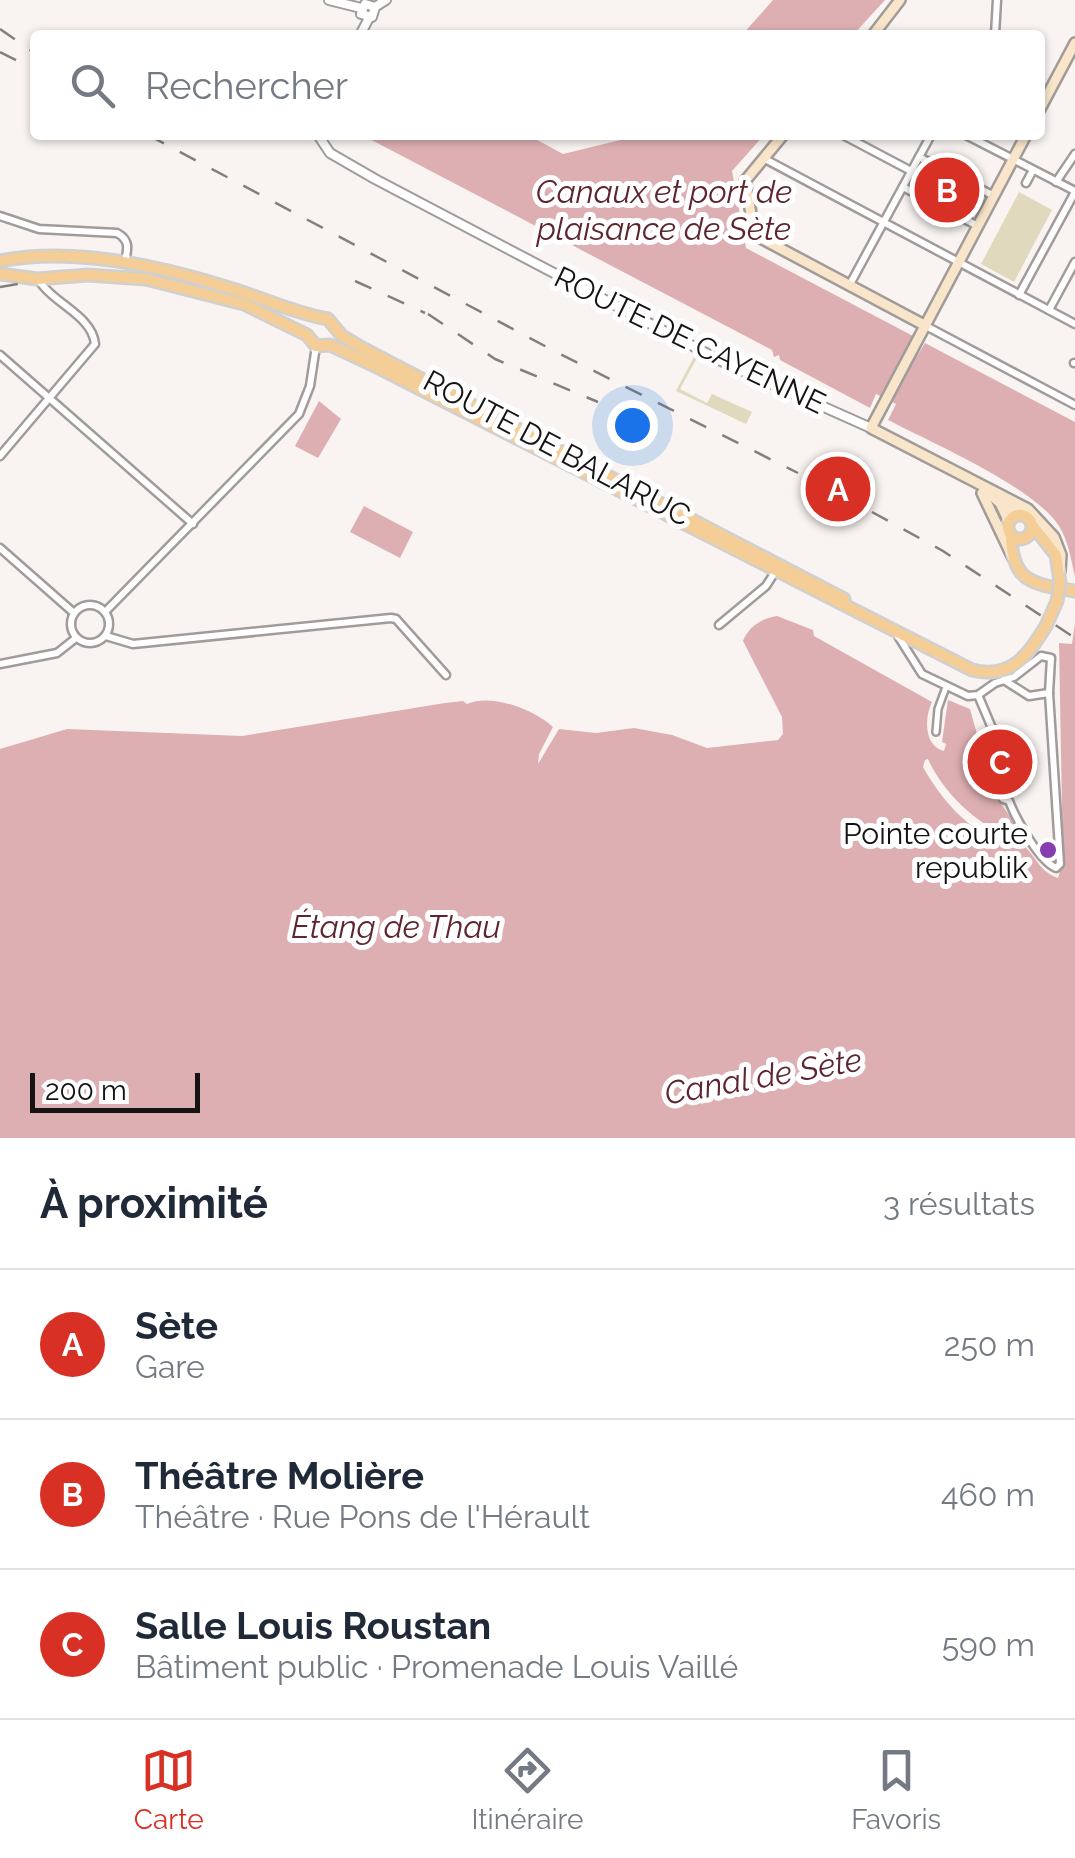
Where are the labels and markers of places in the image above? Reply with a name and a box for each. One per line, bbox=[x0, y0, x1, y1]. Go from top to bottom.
pin: B bbox=[914, 152, 980, 228]
pin: A bbox=[806, 452, 870, 526]
pin: C bbox=[968, 724, 1032, 800]
place label: Pointe courte republik bbox=[843, 816, 1028, 885]
marker: Pointe courte republik bbox=[1037, 839, 1059, 861]

